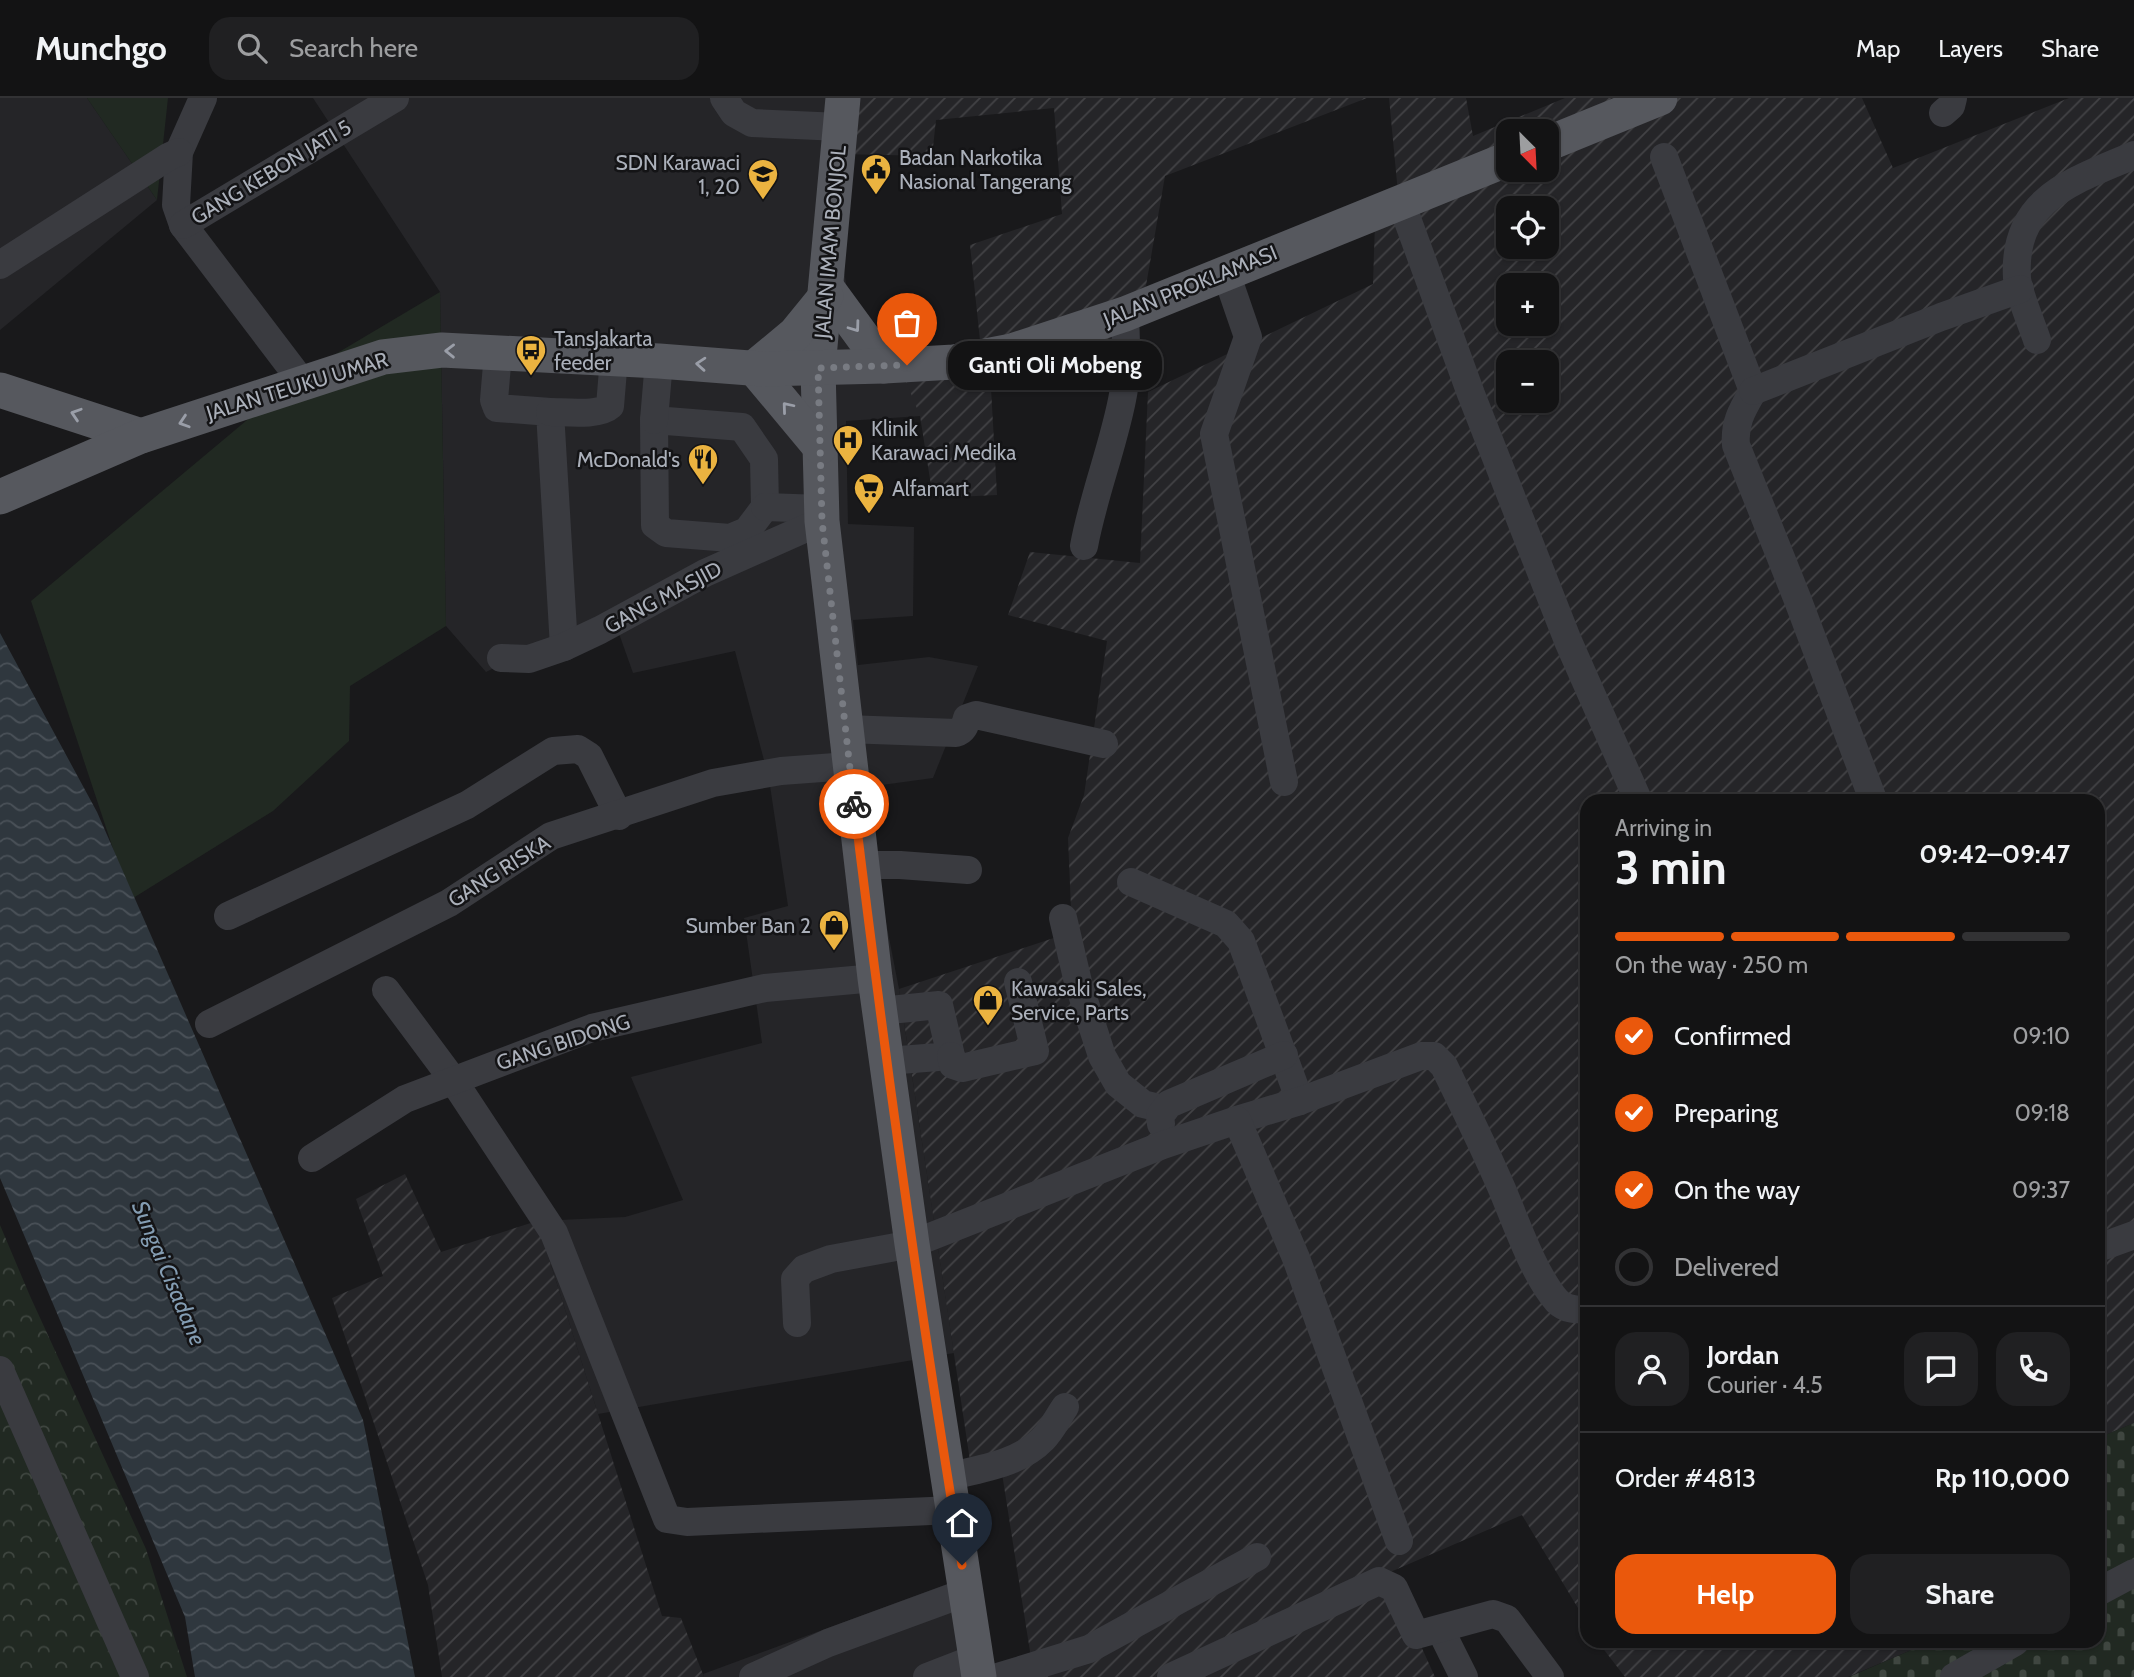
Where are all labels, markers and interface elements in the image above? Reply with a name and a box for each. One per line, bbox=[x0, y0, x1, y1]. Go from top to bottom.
search box bbox=[209, 17, 699, 80]
text: Munchgo bbox=[35, 28, 167, 68]
icon: search bbox=[233, 29, 271, 67]
text: Search here bbox=[289, 32, 418, 64]
text: Map bbox=[1856, 34, 1900, 63]
text: Layers bbox=[1938, 34, 2003, 63]
text: Share bbox=[2041, 34, 2099, 63]
street label: GANG KEBON JATI 5 bbox=[186, 114, 356, 230]
north arrow bbox=[1496, 119, 1559, 182]
map controls bbox=[1496, 119, 1559, 413]
street label: JALAN IMAM BONJOL bbox=[809, 144, 851, 341]
place label: Badan Narkotika Nasional Tangerang bbox=[899, 145, 1072, 194]
place label: SDN Karawaci 1, 20 bbox=[615, 150, 740, 199]
public building icon: Badan Narkotika Nasional Tangerang bbox=[859, 152, 893, 196]
school or university icon: SDN Karawaci 1, 20 bbox=[746, 157, 780, 201]
button: locate bbox=[1496, 196, 1559, 259]
street label: JALAN PROKLAMASI bbox=[1099, 240, 1280, 333]
button: + bbox=[1496, 273, 1559, 336]
pin bbox=[877, 293, 937, 365]
icon: bag bbox=[888, 304, 926, 342]
one-way arrow bbox=[847, 320, 860, 332]
place label: TansJakarta feeder bbox=[554, 326, 653, 375]
bus stop icon: TansJakarta feeder bbox=[514, 333, 548, 377]
callout: Ganti Oli Mobeng bbox=[949, 341, 1162, 390]
one-way arrow bbox=[444, 343, 454, 359]
street label: JALAN TEUKU UMAR bbox=[202, 346, 391, 426]
button: − bbox=[1496, 350, 1559, 413]
text: Ganti Oli Mobeng bbox=[968, 351, 1142, 379]
one-way arrow bbox=[695, 357, 706, 372]
one-way arrow bbox=[783, 403, 795, 416]
one-way arrow bbox=[70, 408, 83, 422]
one-way arrow bbox=[178, 414, 190, 428]
place label: Klinik Karawaci Medika bbox=[871, 416, 1016, 465]
hospital icon: Klinik Karawaci Medika bbox=[831, 423, 865, 467]
restaurant icon: McDonald's bbox=[686, 442, 720, 486]
place label: McDonald's bbox=[577, 447, 680, 472]
supermarket icon: Alfamart bbox=[852, 471, 886, 515]
place label: Alfamart bbox=[892, 476, 969, 501]
street label: GANG MASJID bbox=[600, 556, 726, 638]
courier bbox=[819, 769, 889, 839]
icon: bike bbox=[835, 785, 873, 823]
text: Arriving in bbox=[1615, 814, 1712, 842]
street label: GANG RISKA bbox=[443, 830, 555, 912]
text: 09:42–09:47 bbox=[1919, 838, 2070, 870]
text: 3 min bbox=[1615, 840, 1727, 896]
shop icon: Sumber Ban 2 bbox=[817, 908, 851, 952]
place label: Sumber Ban 2 bbox=[686, 913, 811, 938]
text: On the way · 250 m bbox=[1615, 951, 1808, 979]
place label: Kawasaki Sales, Service, Parts bbox=[1011, 976, 1146, 1025]
shop icon: Kawasaki Sales, Service, Parts bbox=[971, 983, 1005, 1027]
street label: GANG BIDONG bbox=[493, 1009, 633, 1075]
icon: check bbox=[1615, 1017, 1653, 1055]
text: Confirmed bbox=[1674, 1020, 1791, 1052]
text: 09:10 bbox=[2013, 1022, 2070, 1050]
icon: check bbox=[1615, 1094, 1653, 1132]
text: Preparing bbox=[1674, 1097, 1778, 1129]
text: 09:18 bbox=[2015, 1099, 2070, 1127]
icon: check bbox=[1615, 1171, 1653, 1209]
text: On the way bbox=[1674, 1174, 1800, 1206]
text: 09:37 bbox=[2012, 1176, 2070, 1204]
water label: Sungai Cisadane bbox=[126, 1196, 212, 1350]
text: Delivered bbox=[1674, 1251, 1779, 1283]
button: person bbox=[1615, 1332, 1689, 1406]
button: chat bbox=[1904, 1332, 1978, 1406]
button: phone bbox=[1996, 1332, 2070, 1406]
text: Jordan bbox=[1707, 1339, 1779, 1371]
text: Courier · 4.5 bbox=[1707, 1371, 1823, 1399]
text: Order #4813 bbox=[1615, 1462, 1756, 1494]
text: Rp 110,000 bbox=[1935, 1462, 2070, 1494]
pin bbox=[932, 1493, 992, 1565]
icon: home bbox=[943, 1504, 981, 1542]
button: Help bbox=[1615, 1554, 1836, 1634]
button: Share bbox=[1850, 1554, 2070, 1634]

